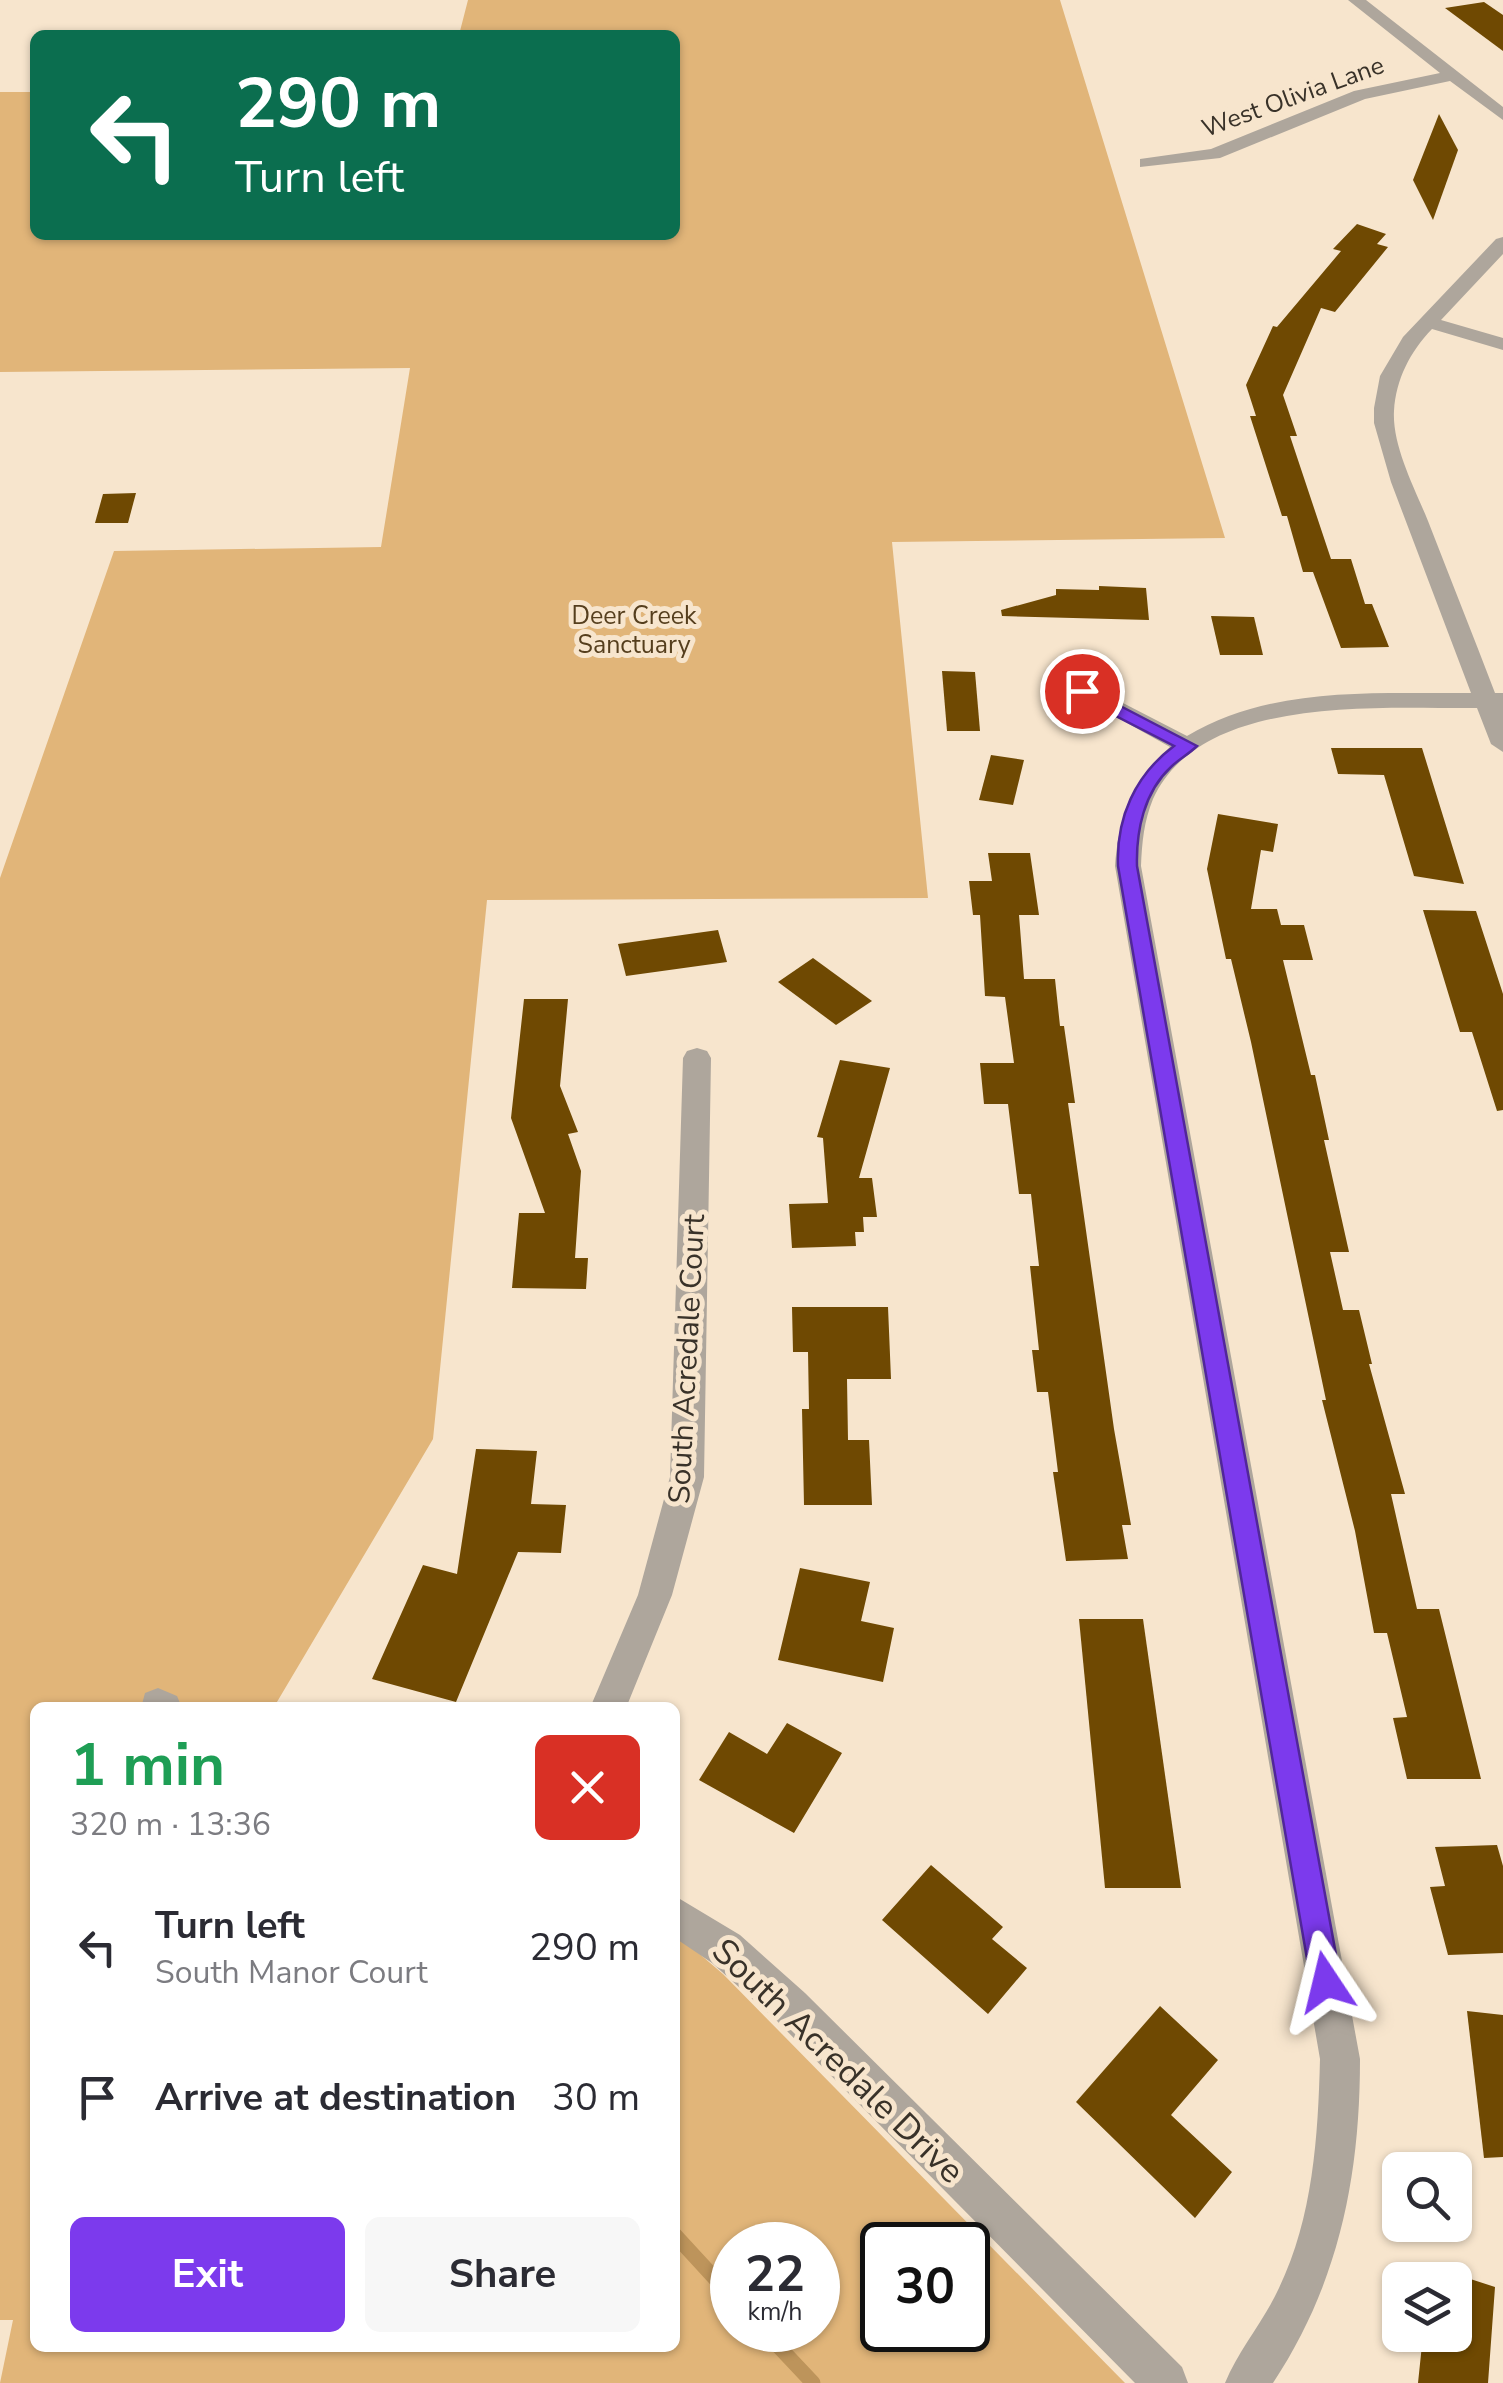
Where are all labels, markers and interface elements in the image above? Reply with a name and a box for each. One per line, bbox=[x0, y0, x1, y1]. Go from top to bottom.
street label: West Olivia Lane bbox=[1197, 48, 1389, 146]
text: 290 m bbox=[235, 56, 441, 152]
icon: left bbox=[70, 70, 200, 200]
text: Turn left bbox=[235, 147, 404, 208]
park label: Deer Creek Sanctuary bbox=[571, 599, 697, 662]
pin bbox=[1040, 649, 1125, 734]
icon: arrive bbox=[1055, 664, 1110, 719]
street label: South Acredale Court bbox=[659, 1213, 715, 1505]
text: 1 min bbox=[70, 1724, 225, 1806]
button: close bbox=[535, 1735, 640, 1840]
text: 320 m · 13:36 bbox=[70, 1803, 271, 1846]
text: Turn left bbox=[155, 1900, 305, 1951]
icon: left bbox=[70, 1920, 125, 1975]
text: 290 m bbox=[529, 1922, 640, 1973]
street label: South Acredale Drive bbox=[702, 1928, 974, 2194]
position arrow bbox=[1274, 1930, 1378, 2034]
text: South Manor Court bbox=[155, 1951, 428, 1994]
icon: arrive bbox=[70, 2070, 125, 2125]
text: Arrive at destination bbox=[155, 2072, 516, 2123]
text: 30 m bbox=[552, 2072, 640, 2123]
map controls bbox=[1382, 2152, 1472, 2352]
button: search bbox=[1382, 2152, 1472, 2242]
button: Exit bbox=[70, 2217, 345, 2332]
button: Share bbox=[365, 2217, 640, 2332]
speed limit sign: 30 bbox=[860, 2222, 990, 2352]
text: 22 bbox=[745, 2240, 805, 2309]
button: layers bbox=[1382, 2262, 1472, 2352]
text: km/h bbox=[747, 2295, 803, 2329]

